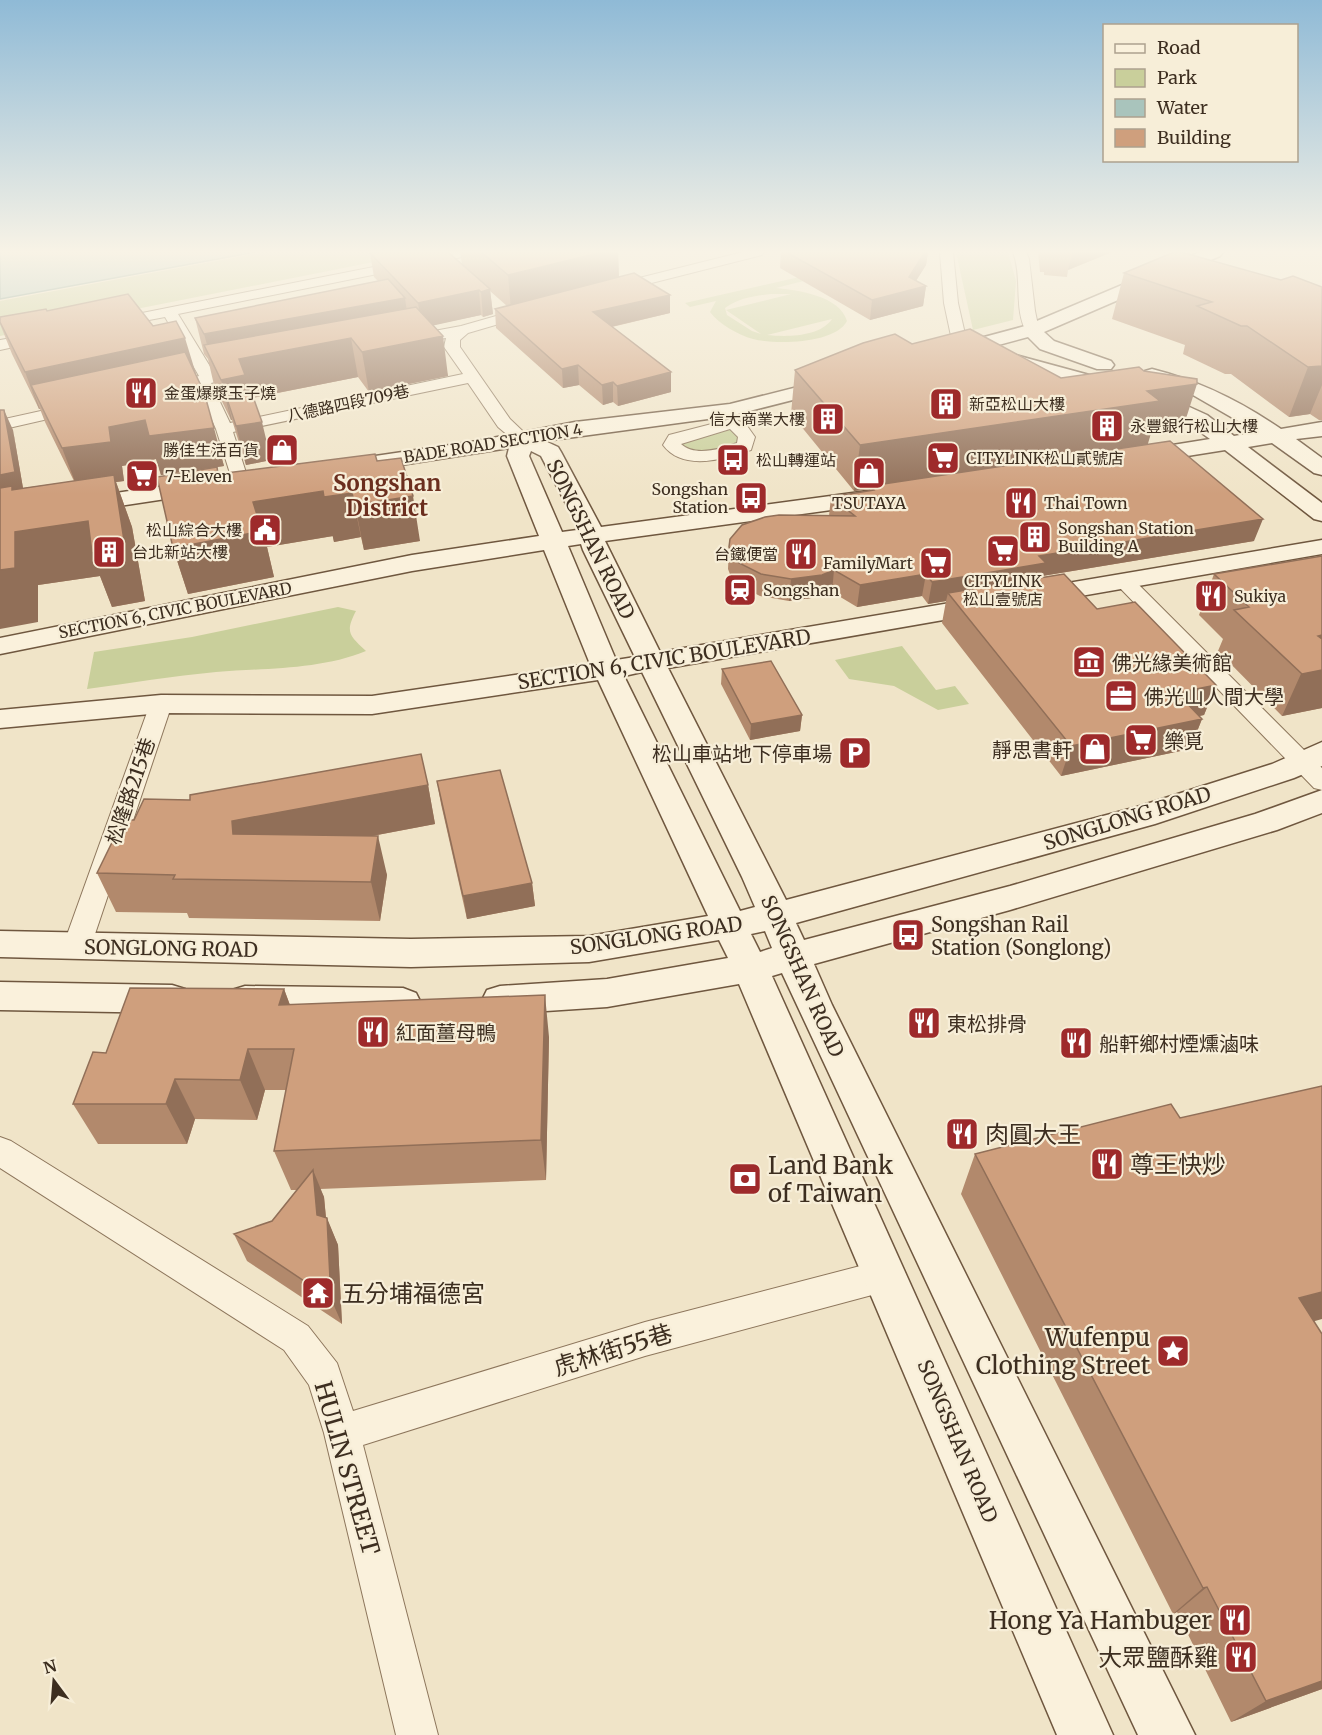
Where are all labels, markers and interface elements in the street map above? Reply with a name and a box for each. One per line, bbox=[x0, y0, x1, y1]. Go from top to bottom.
legend bbox=[1103, 24, 1298, 162]
text: Road bbox=[1157, 36, 1201, 59]
text: Park bbox=[1157, 66, 1198, 89]
text: Water bbox=[1156, 96, 1208, 119]
text: Building bbox=[1157, 126, 1231, 149]
restaurant icon: 金蛋爆漿玉子燒 bbox=[123, 375, 159, 411]
street label: 八德路四段709巷 bbox=[285, 380, 411, 426]
place label: 金蛋爆漿玉子燒 bbox=[164, 383, 276, 403]
building icon: 新亞松山大樓 bbox=[928, 386, 964, 422]
place label: 新亞松山大樓 bbox=[969, 394, 1065, 414]
building icon: 信大商業大樓 bbox=[810, 401, 846, 437]
building icon: 永豐銀行松山大樓 bbox=[1089, 408, 1125, 444]
place label: 信大商業大樓 bbox=[709, 409, 805, 429]
place label: 永豐銀行松山大樓 bbox=[1130, 416, 1258, 436]
street label: BADE ROAD SECTION 4 bbox=[402, 419, 584, 467]
shop icon: 勝佳生活百貨 bbox=[264, 432, 300, 468]
place label: 勝佳生活百貨 bbox=[163, 440, 259, 460]
supermarket icon: CITYLINK松山貳號店 bbox=[925, 440, 961, 476]
bus stop icon: 松山轉運站 bbox=[715, 442, 751, 478]
place label: CITYLINK松山貳號店 bbox=[966, 448, 1124, 468]
place label: 松山轉運站 bbox=[756, 450, 836, 470]
street label: SONGSHAN ROAD bbox=[541, 455, 641, 623]
shop icon: TSUTAYA bbox=[851, 455, 887, 491]
supermarket icon: 7-Eleven bbox=[124, 458, 160, 494]
place label: 7-Eleven bbox=[165, 466, 233, 486]
district label: Songshan District bbox=[333, 469, 441, 522]
place label: Songshan Station bbox=[652, 479, 728, 517]
bus stop icon: Songshan Station bbox=[733, 480, 769, 516]
restaurant icon: Thai Town bbox=[1003, 485, 1039, 521]
place label: TSUTAYA bbox=[832, 493, 907, 513]
place label: Thai Town bbox=[1044, 493, 1128, 513]
public building icon: 松山綜合大樓 bbox=[247, 512, 283, 548]
place label: Songshan Station Building A bbox=[1058, 518, 1194, 556]
building icon: Songshan Station Building A bbox=[1017, 519, 1053, 555]
place label: 松山綜合大樓 bbox=[146, 520, 242, 540]
supermarket icon: CITYLINK 松山壹號店 bbox=[985, 533, 1021, 569]
building icon: 台北新站大樓 bbox=[91, 534, 127, 570]
restaurant icon: 台鐵便當 bbox=[783, 536, 819, 572]
place label: 台北新站大樓 bbox=[132, 542, 228, 562]
place label: 台鐵便當 bbox=[714, 544, 778, 564]
supermarket icon: FamilyMart bbox=[918, 545, 954, 581]
place label: FamilyMart bbox=[823, 553, 914, 573]
place label: CITYLINK 松山壹號店 bbox=[963, 571, 1043, 609]
station icon: Songshan bbox=[722, 572, 758, 608]
street label: SECTION 6, CIVIC BOULEVARD bbox=[57, 578, 293, 642]
restaurant icon: Sukiya bbox=[1193, 578, 1229, 614]
place label: Songshan bbox=[763, 580, 840, 600]
place label: Sukiya bbox=[1234, 586, 1286, 606]
street label: SECTION 6, CIVIC BOULEVARD bbox=[516, 623, 812, 695]
museum icon: 佛光緣美術館 bbox=[1071, 644, 1107, 680]
place label: 佛光緣美術館 bbox=[1112, 650, 1232, 675]
office icon: 佛光山人間大學 bbox=[1103, 678, 1139, 714]
place label: 佛光山人間大學 bbox=[1144, 684, 1284, 709]
supermarket icon: 樂覓 bbox=[1123, 722, 1159, 758]
place label: 樂覓 bbox=[1164, 728, 1204, 753]
shop icon: 靜思書軒 bbox=[1077, 731, 1113, 767]
street label: 松隆路215巷 bbox=[100, 734, 160, 848]
parking icon: 松山車站地下停車場 bbox=[837, 735, 873, 771]
place label: 靜思書軒 bbox=[992, 737, 1072, 762]
place label: 松山車站地下停車場 bbox=[652, 741, 832, 766]
street label: SONGLONG ROAD bbox=[1040, 781, 1214, 855]
street label: SONGSHAN ROAD bbox=[756, 891, 850, 1061]
street label: SONGLONG ROAD bbox=[568, 911, 744, 959]
place label: Songshan Rail Station (Songlong) bbox=[931, 912, 1111, 960]
bus stop icon: Songshan Rail Station (Songlong) bbox=[890, 917, 926, 953]
street label: SONGLONG ROAD bbox=[84, 934, 258, 962]
restaurant icon: 東松排骨 bbox=[906, 1005, 942, 1041]
place label: 東松排骨 bbox=[947, 1011, 1027, 1036]
restaurant icon: 紅面薑母鴨 bbox=[355, 1014, 391, 1050]
place label: 紅面薑母鴨 bbox=[396, 1020, 496, 1045]
restaurant icon: 船軒鄉村煙燻滷味 bbox=[1058, 1025, 1094, 1061]
place label: 船軒鄉村煙燻滷味 bbox=[1099, 1031, 1259, 1056]
restaurant icon: 肉圓大王 bbox=[944, 1116, 980, 1152]
place label: 肉圓大王 bbox=[985, 1119, 1081, 1150]
restaurant icon: 尊王快炒 bbox=[1089, 1146, 1125, 1182]
place label: 尊王快炒 bbox=[1130, 1149, 1226, 1180]
place label: Land Bank of Taiwan bbox=[768, 1150, 894, 1209]
bank icon: Land Bank of Taiwan bbox=[727, 1161, 763, 1197]
temple icon: 五分埔福德宮 bbox=[300, 1275, 336, 1311]
place label: 五分埔福德宮 bbox=[341, 1278, 485, 1309]
street label: 虎林街55巷 bbox=[550, 1317, 676, 1383]
place label: Wufenpu Clothing Street bbox=[976, 1322, 1151, 1381]
place icon: Wufenpu Clothing Street bbox=[1155, 1333, 1191, 1369]
street label: SONGSHAN ROAD bbox=[912, 1356, 1004, 1526]
street label: HULIN STREET bbox=[307, 1378, 387, 1559]
restaurant icon: Hong Ya Hambuger bbox=[1217, 1602, 1253, 1638]
place label: Hong Ya Hambuger bbox=[989, 1605, 1212, 1636]
restaurant icon: 大眾鹽酥雞 bbox=[1223, 1639, 1259, 1675]
place label: 大眾鹽酥雞 bbox=[1098, 1642, 1218, 1673]
north arrow bbox=[24, 1651, 84, 1711]
text: N bbox=[41, 1655, 59, 1678]

